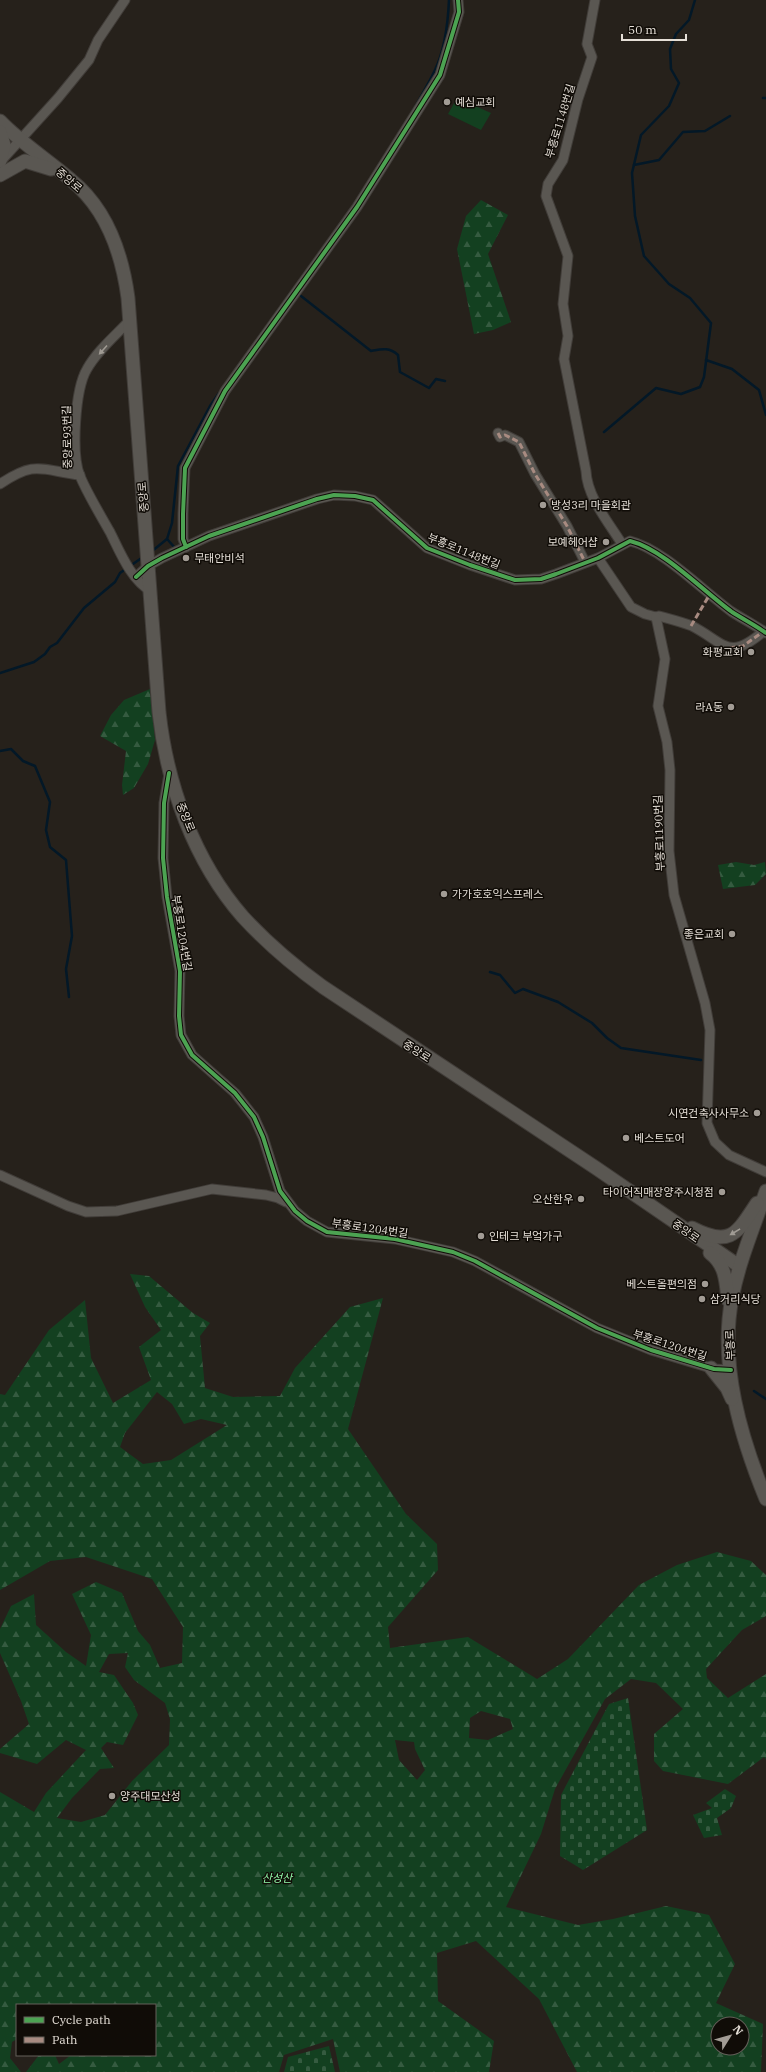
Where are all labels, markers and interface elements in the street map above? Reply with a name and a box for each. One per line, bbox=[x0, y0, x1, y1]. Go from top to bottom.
scale bar bbox=[622, 16, 686, 42]
text: 50 m bbox=[628, 22, 657, 37]
street label: 부흥로1148번길 bbox=[542, 82, 578, 160]
place label: 예심교회 bbox=[455, 95, 495, 109]
marker: 예심교회 bbox=[442, 97, 452, 107]
street label: 중앙로 bbox=[53, 165, 85, 195]
one-way arrow bbox=[98, 345, 107, 355]
street label: 중앙로93번길 bbox=[59, 405, 75, 469]
street label: 중앙로 bbox=[135, 481, 151, 513]
place label: 방성3리 마을회관 bbox=[551, 498, 631, 512]
marker: 방성3리 마을회관 bbox=[538, 500, 548, 510]
street label: 부흥로1148번길 bbox=[426, 530, 502, 572]
place label: 보예헤어샵 bbox=[547, 535, 598, 549]
marker: 보예헤어샵 bbox=[601, 537, 611, 547]
place label: 무태안비석 bbox=[194, 551, 245, 565]
marker: 무태안비석 bbox=[181, 553, 191, 563]
place label: 화평교회 bbox=[703, 645, 743, 659]
marker: 화평교회 bbox=[746, 647, 756, 657]
place label: 라A동 bbox=[695, 700, 723, 714]
marker: 라A동 bbox=[726, 702, 736, 712]
street label: 부흥로1190번길 bbox=[651, 794, 667, 872]
street label: 중앙로 bbox=[174, 800, 198, 834]
place label: 가가호호익스프레스 bbox=[452, 887, 543, 901]
marker: 가가호호익스프레스 bbox=[439, 889, 449, 899]
street label: 부흥로1204번길 bbox=[169, 894, 195, 972]
place label: 좋은교회 bbox=[684, 927, 724, 941]
marker: 좋은교회 bbox=[727, 929, 737, 939]
street label: 중앙로 bbox=[400, 1037, 434, 1065]
place label: 시연건축사사무소 bbox=[668, 1106, 749, 1120]
marker: 시연건축사사무소 bbox=[752, 1108, 762, 1118]
place label: 베스트도어 bbox=[634, 1131, 685, 1145]
marker: 베스트도어 bbox=[621, 1133, 631, 1143]
place label: 타이어직매장양주시청점 bbox=[603, 1185, 714, 1199]
marker: 타이어직매장양주시청점 bbox=[717, 1187, 727, 1197]
place label: 오산한우 bbox=[533, 1192, 573, 1206]
marker: 오산한우 bbox=[576, 1194, 586, 1204]
street label: 부흥로1204번길 bbox=[331, 1216, 409, 1240]
street label: 중앙로 bbox=[670, 1217, 702, 1245]
place label: 인테크 부엌가구 bbox=[489, 1229, 562, 1243]
one-way arrow bbox=[729, 1229, 741, 1236]
marker: 인테크 부엌가구 bbox=[476, 1231, 486, 1241]
place label: 베스트올편의점 bbox=[626, 1277, 697, 1291]
marker: 베스트올편의점 bbox=[700, 1279, 710, 1289]
place label: 삼거리식당 bbox=[710, 1292, 761, 1306]
marker: 삼거리식당 bbox=[697, 1294, 707, 1304]
street label: 부흥로1204번길 bbox=[631, 1326, 709, 1364]
street label: 부흥로 bbox=[722, 1330, 738, 1360]
place label: 양주대모산성 bbox=[120, 1789, 181, 1803]
marker: 양주대모산성 bbox=[107, 1791, 117, 1801]
park label: 산성산 bbox=[262, 1871, 294, 1885]
legend bbox=[16, 2004, 156, 2056]
text: Cycle path bbox=[52, 2012, 111, 2027]
north arrow bbox=[710, 2016, 750, 2056]
text: N bbox=[730, 2022, 746, 2038]
text: Path bbox=[52, 2032, 78, 2047]

